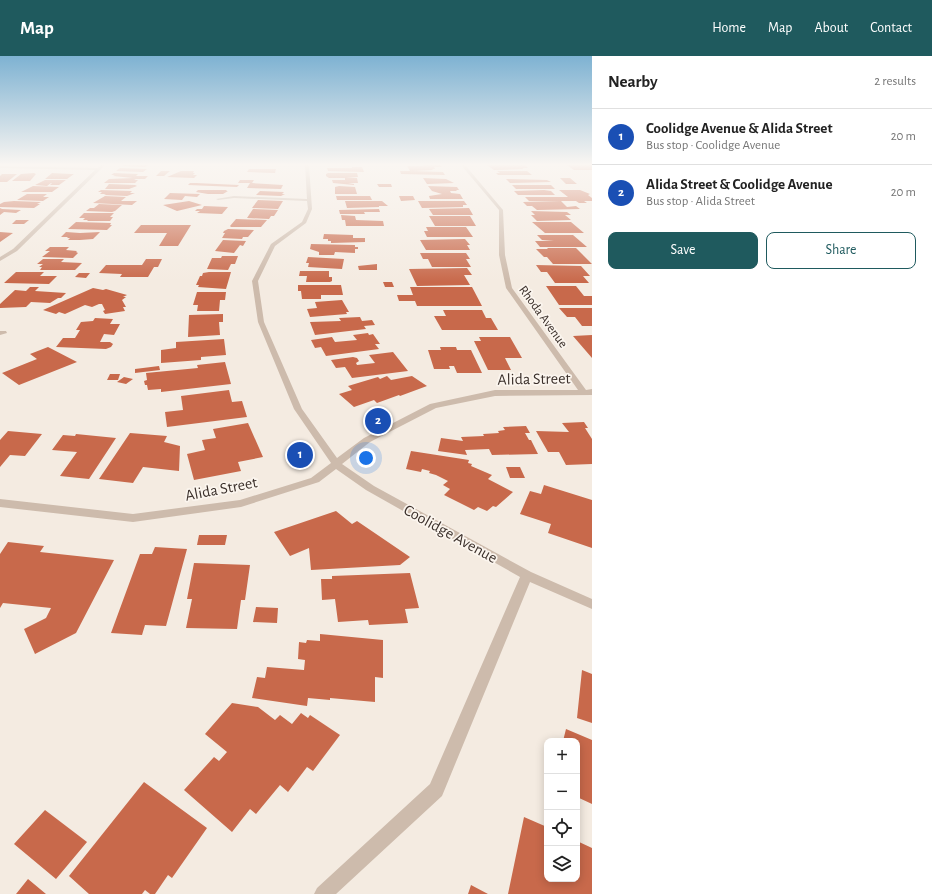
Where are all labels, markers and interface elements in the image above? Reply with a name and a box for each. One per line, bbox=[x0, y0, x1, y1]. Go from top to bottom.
text: Map bbox=[20, 19, 54, 38]
text: Home bbox=[712, 21, 746, 35]
text: Map bbox=[768, 21, 792, 35]
text: About bbox=[814, 21, 848, 35]
text: Contact bbox=[870, 21, 912, 35]
text: Nearby bbox=[608, 73, 658, 90]
text: 2 results bbox=[874, 75, 916, 88]
text: Coolidge Avenue & Alida Street bbox=[646, 121, 832, 136]
text: 1 bbox=[619, 130, 623, 143]
text: 20 m bbox=[891, 130, 916, 143]
text: Bus stop · Coolidge Avenue bbox=[646, 139, 780, 152]
text: Alida Street & Coolidge Avenue bbox=[646, 177, 832, 192]
text: 2 bbox=[618, 186, 624, 199]
text: 20 m bbox=[891, 186, 916, 199]
text: Bus stop · Alida Street bbox=[646, 195, 755, 208]
button: Save bbox=[608, 232, 758, 269]
button: Share bbox=[766, 232, 916, 269]
street label: Rhoda Avenue bbox=[516, 284, 570, 350]
street label: Alida Street bbox=[497, 370, 571, 388]
pin: 2 bbox=[365, 406, 391, 436]
pin: 1 bbox=[287, 440, 313, 470]
your location bbox=[356, 448, 376, 468]
street label: Alida Street bbox=[184, 474, 259, 504]
street label: Coolidge Avenue bbox=[401, 502, 500, 566]
map controls bbox=[544, 738, 580, 882]
button: + bbox=[544, 738, 580, 774]
button: − bbox=[544, 774, 580, 810]
button: locate bbox=[544, 810, 580, 846]
button: layers bbox=[544, 846, 580, 882]

